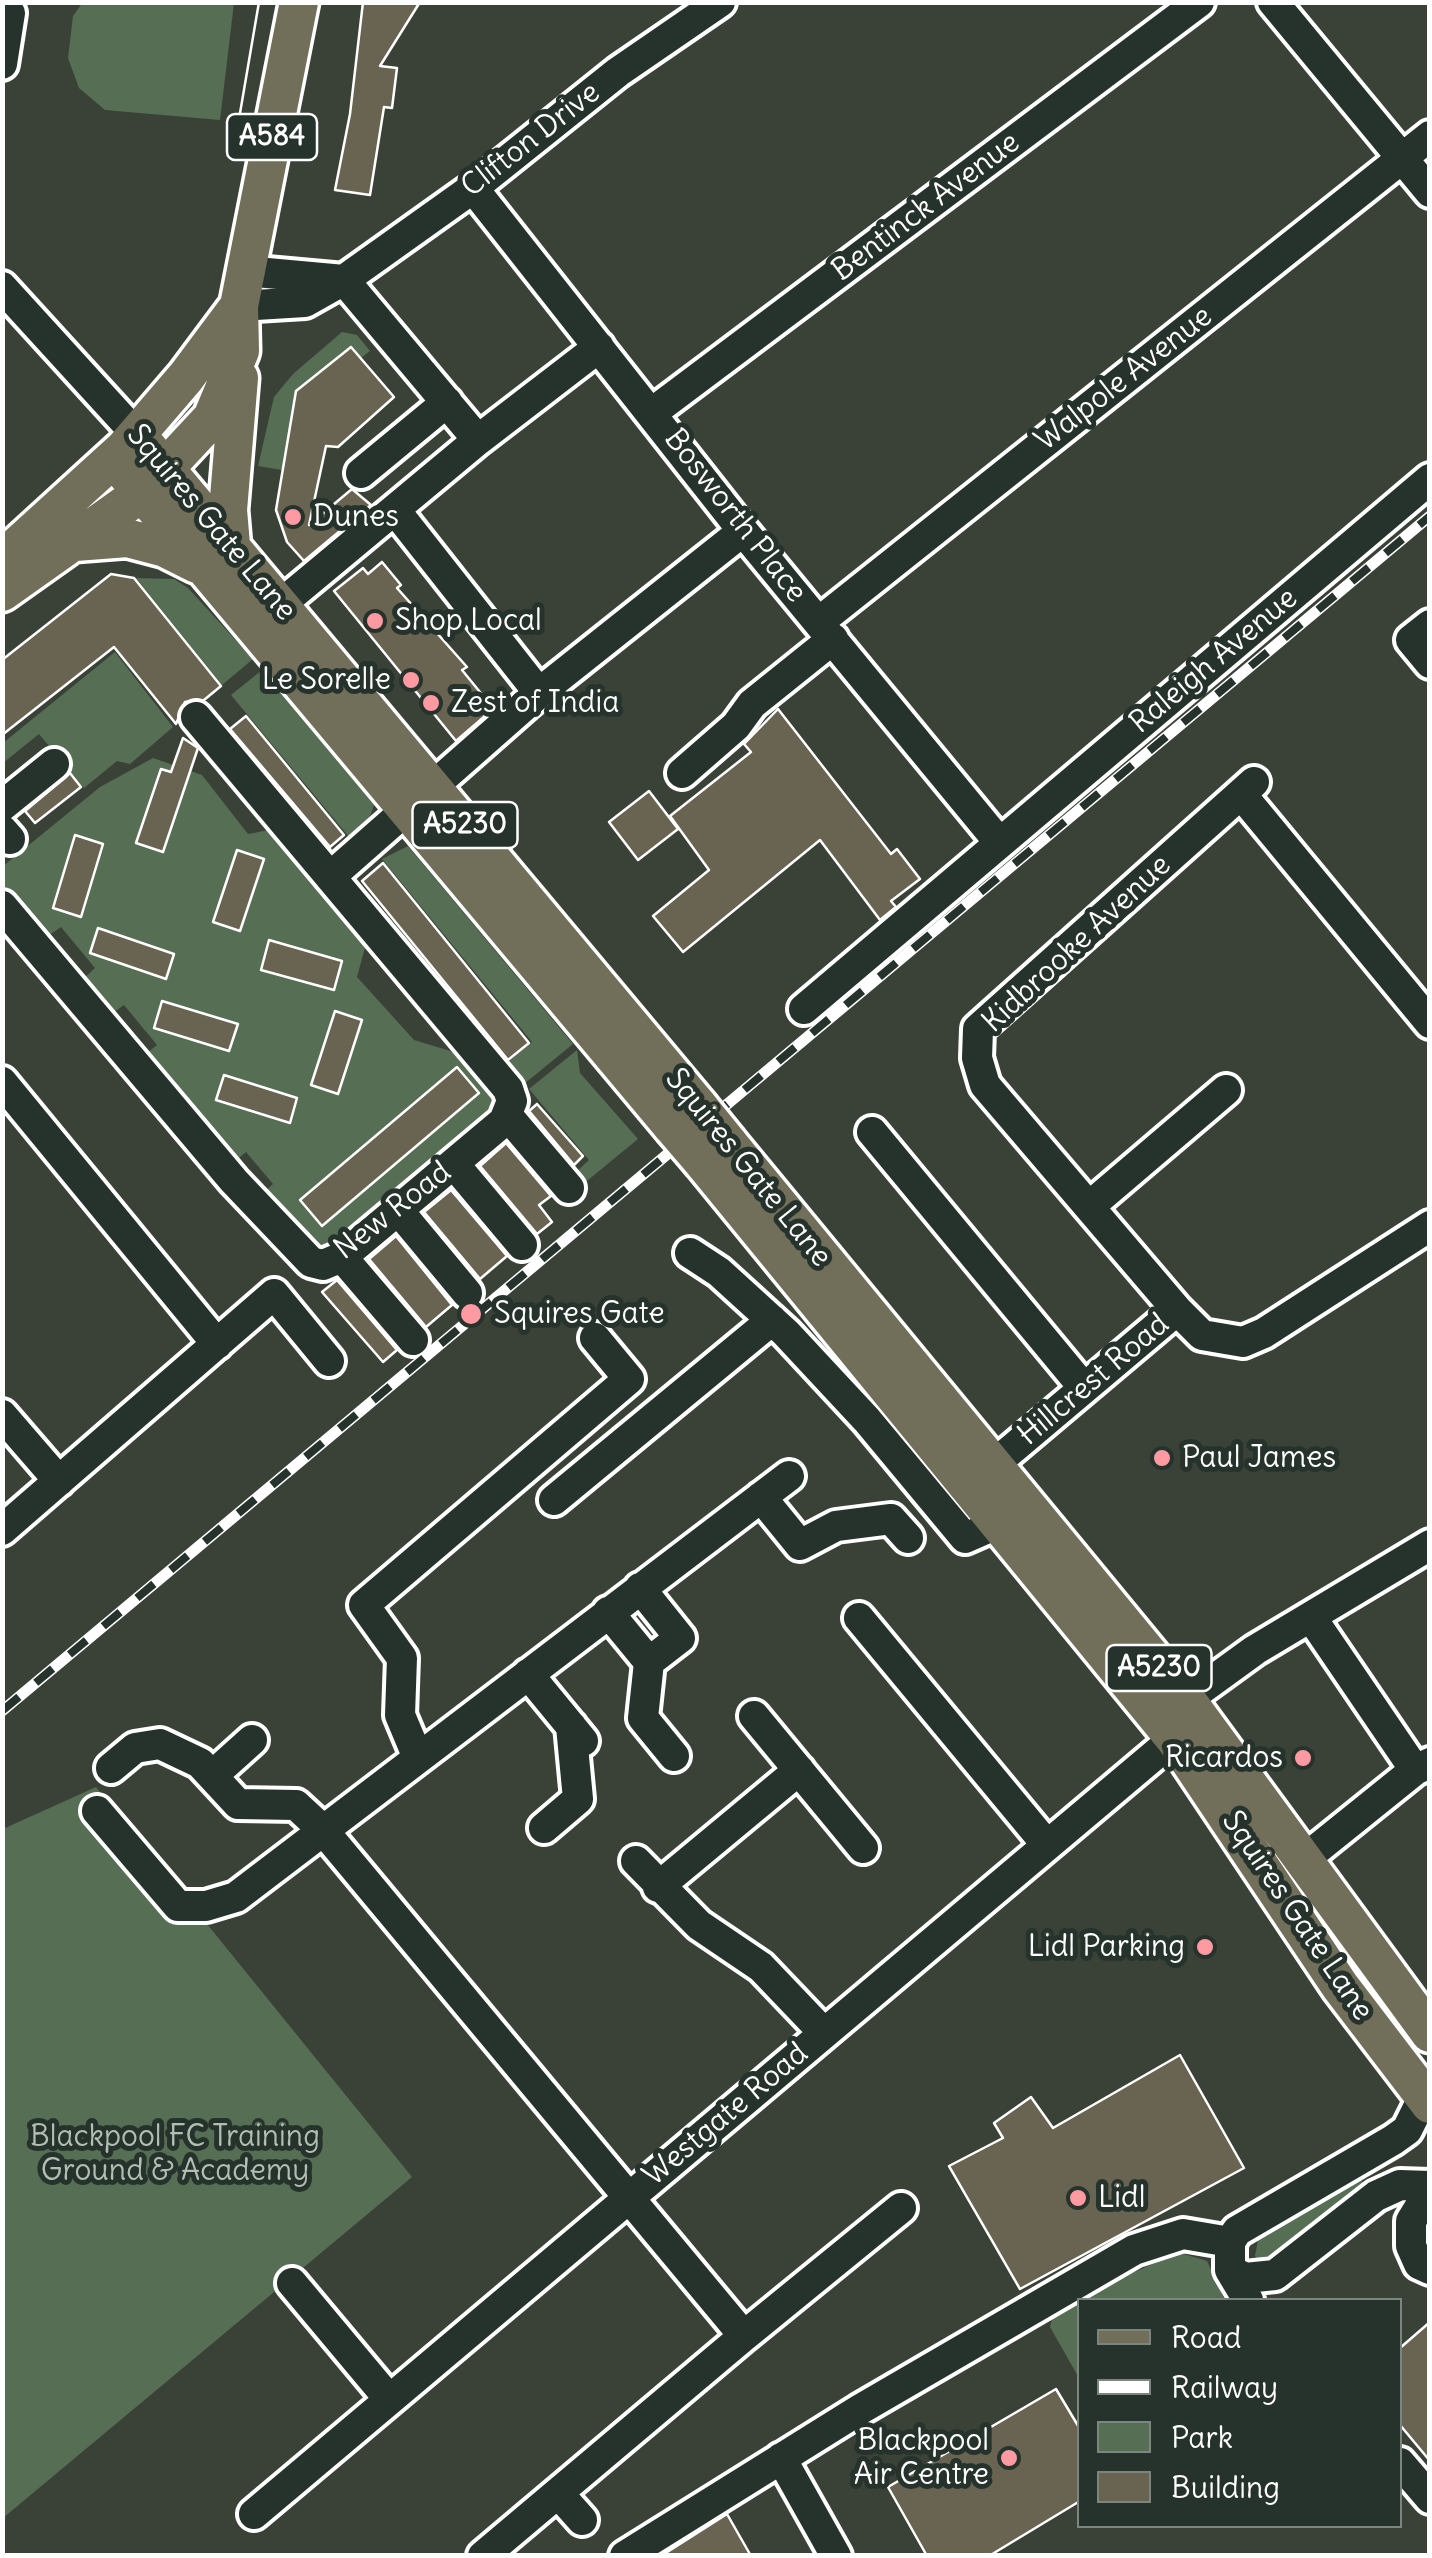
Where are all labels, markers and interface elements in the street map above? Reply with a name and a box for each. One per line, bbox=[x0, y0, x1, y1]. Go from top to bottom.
street label: Clifton Drive bbox=[455, 75, 607, 205]
road number: A584 bbox=[227, 114, 317, 160]
street label: Bentinck Avenue bbox=[825, 125, 1027, 289]
street label: Walpole Avenue bbox=[1028, 299, 1220, 459]
street label: Squires Gate Lane bbox=[119, 418, 303, 628]
street label: Bosworth Place bbox=[656, 422, 814, 610]
place label: Dunes bbox=[313, 499, 399, 535]
marker: Dunes bbox=[282, 506, 304, 528]
street label: Raleigh Avenue bbox=[1123, 581, 1305, 741]
place label: Shop Local bbox=[395, 603, 542, 639]
marker: Shop Local bbox=[364, 610, 386, 632]
place label: Le Sorelle bbox=[262, 662, 391, 698]
marker: Le Sorelle bbox=[400, 669, 422, 691]
place label: Zest of India bbox=[451, 685, 619, 721]
marker: Zest of India bbox=[420, 692, 442, 714]
road number: A5230 bbox=[412, 802, 518, 848]
street label: Kidbrooke Avenue bbox=[975, 848, 1179, 1040]
street label: Squires Gate Lane bbox=[657, 1062, 839, 1274]
street label: New Road bbox=[328, 1154, 458, 1268]
place label: Squires Gate bbox=[494, 1296, 665, 1332]
marker: Squires Gate bbox=[458, 1301, 484, 1327]
street label: Hillcrest Road bbox=[1011, 1307, 1177, 1453]
place label: Paul James bbox=[1182, 1440, 1336, 1476]
marker: Paul James bbox=[1151, 1447, 1173, 1469]
road number: A5230 bbox=[1106, 1645, 1212, 1691]
place label: Ricardos bbox=[1165, 1740, 1283, 1776]
marker: Ricardos bbox=[1292, 1747, 1314, 1769]
street label: Squires Gate Lane bbox=[1214, 1805, 1380, 2027]
place label: Lidl Parking bbox=[1028, 1929, 1185, 1965]
marker: Lidl Parking bbox=[1194, 1936, 1216, 1958]
street label: Westgate Road bbox=[637, 2036, 815, 2194]
park label: Blackpool FC Training Ground & Academy bbox=[30, 2119, 320, 2190]
place label: Lidl bbox=[1098, 2180, 1145, 2216]
marker: Lidl bbox=[1067, 2187, 1089, 2209]
legend bbox=[1077, 2298, 1402, 2528]
text: Road bbox=[1171, 2318, 1241, 2356]
text: Railway bbox=[1171, 2368, 1278, 2406]
text: Park bbox=[1171, 2418, 1233, 2456]
place label: Blackpool Air Centre bbox=[854, 2423, 989, 2494]
marker: Blackpool Air Centre bbox=[998, 2447, 1020, 2469]
text: Building bbox=[1171, 2468, 1280, 2506]

